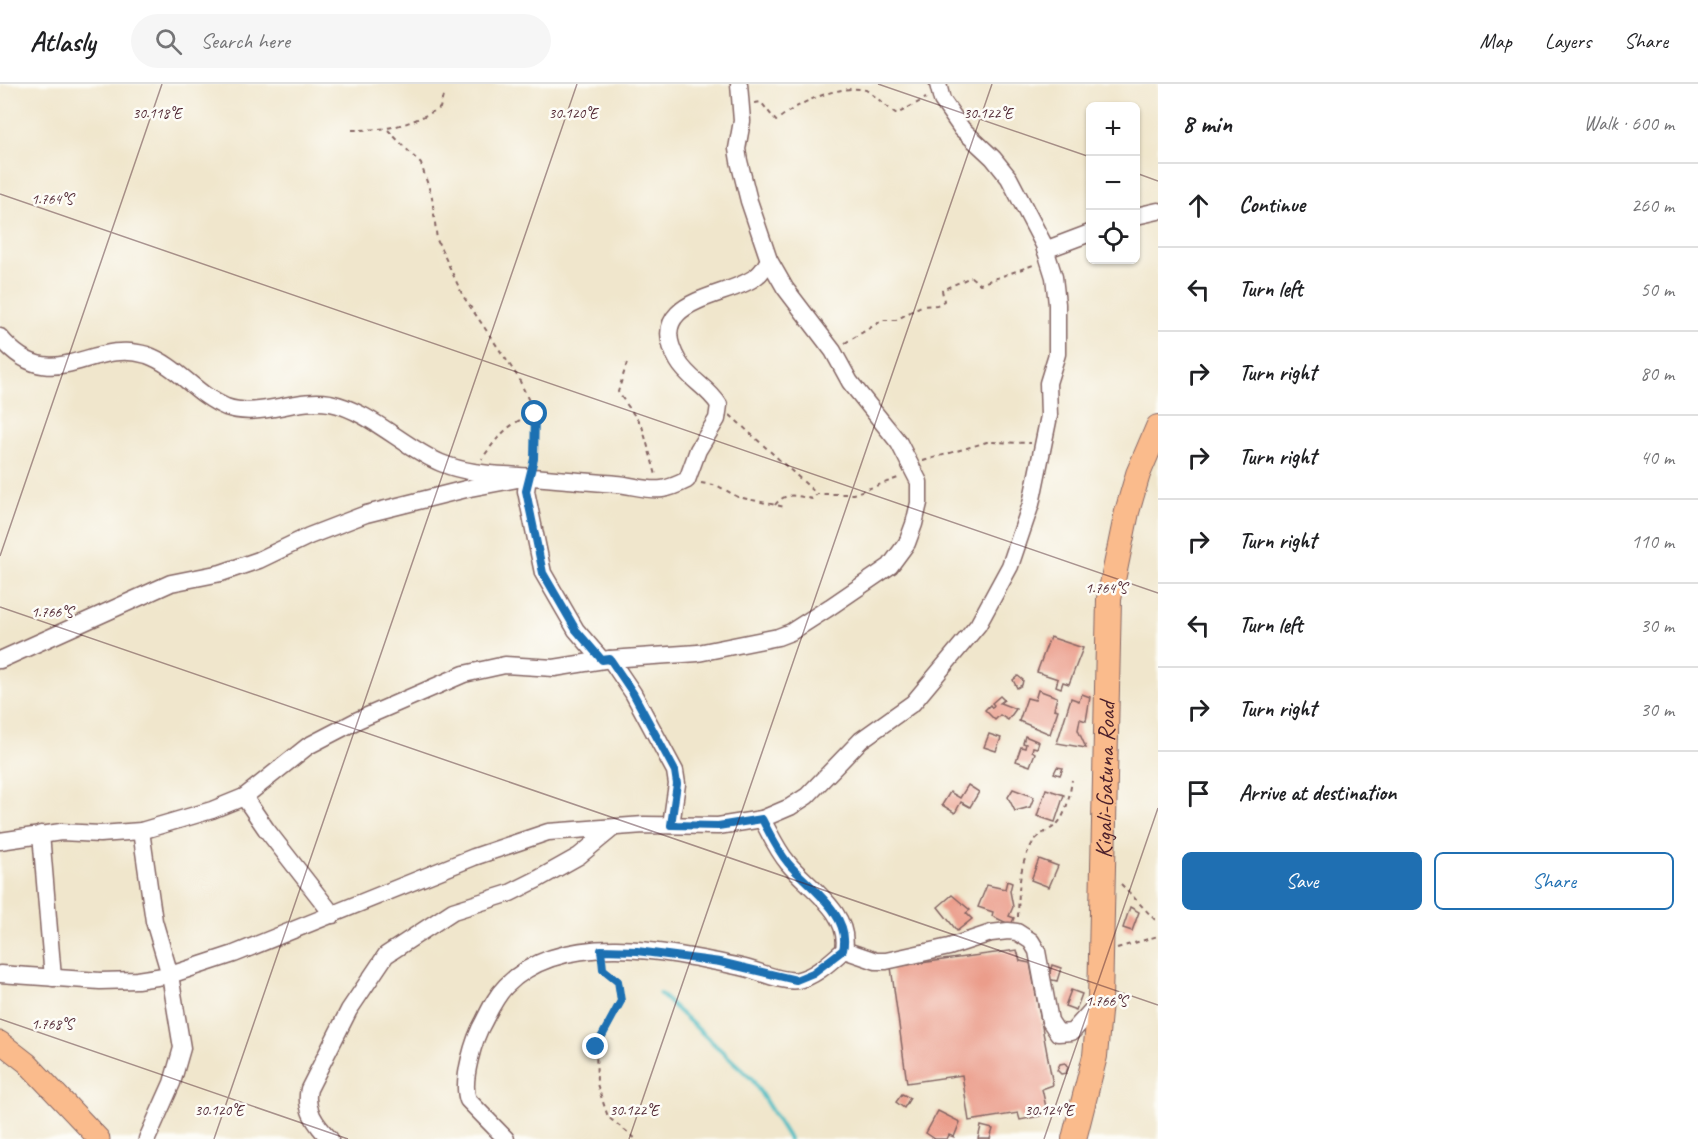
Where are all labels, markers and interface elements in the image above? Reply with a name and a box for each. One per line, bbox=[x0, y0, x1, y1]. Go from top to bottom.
search box bbox=[131, 14, 551, 68]
text: Atlasly bbox=[30, 24, 95, 59]
icon: search bbox=[152, 25, 185, 58]
text: Search here bbox=[200, 27, 290, 55]
text: Map bbox=[1479, 28, 1512, 54]
text: Layers bbox=[1545, 28, 1591, 54]
text: Share bbox=[1624, 28, 1668, 54]
map controls bbox=[1086, 102, 1140, 264]
button: + bbox=[1086, 102, 1140, 156]
text: 30.118°E bbox=[133, 104, 184, 123]
text: 30.120°E bbox=[549, 104, 600, 123]
text: 30.122°E bbox=[964, 104, 1015, 123]
text: 8 min bbox=[1182, 107, 1232, 140]
text: Walk · 600 m bbox=[1584, 111, 1674, 136]
button: − bbox=[1086, 156, 1140, 210]
icon: ahead bbox=[1182, 189, 1215, 222]
text: 1.764°S bbox=[31, 190, 75, 209]
text: Continue bbox=[1239, 191, 1305, 219]
text: 260 m bbox=[1631, 193, 1674, 218]
button: locate bbox=[1086, 210, 1140, 264]
icon: left bbox=[1182, 273, 1215, 306]
text: Turn left bbox=[1239, 275, 1303, 303]
text: 50 m bbox=[1640, 277, 1674, 302]
icon: right bbox=[1182, 357, 1215, 390]
text: Turn right bbox=[1239, 359, 1316, 387]
text: 80 m bbox=[1640, 361, 1674, 386]
route start bbox=[521, 400, 547, 426]
icon: right bbox=[1182, 441, 1215, 474]
text: Turn right bbox=[1239, 443, 1316, 471]
text: 40 m bbox=[1640, 445, 1674, 470]
icon: right bbox=[1182, 525, 1215, 558]
text: Turn right bbox=[1239, 527, 1316, 555]
text: 110 m bbox=[1631, 529, 1674, 554]
text: 1.764°S bbox=[1085, 579, 1129, 598]
text: 1.766°S bbox=[31, 603, 75, 622]
icon: left bbox=[1182, 609, 1215, 642]
text: Turn left bbox=[1239, 611, 1303, 639]
text: 30 m bbox=[1640, 613, 1674, 638]
icon: right bbox=[1182, 693, 1215, 726]
text: Turn right bbox=[1239, 695, 1316, 723]
text: 30 m bbox=[1640, 697, 1674, 722]
street label: Kigali-Gatuna Road bbox=[1088, 698, 1122, 859]
icon: arrive bbox=[1182, 777, 1215, 810]
text: Arrive at destination bbox=[1239, 779, 1396, 807]
button: Save bbox=[1182, 852, 1422, 910]
button: Share bbox=[1434, 852, 1674, 910]
text: 1.766°S bbox=[1085, 992, 1129, 1011]
text: 1.768°S bbox=[31, 1015, 75, 1034]
route end bbox=[582, 1033, 608, 1059]
text: 30.120°E bbox=[195, 1101, 246, 1120]
text: 30.122°E bbox=[610, 1101, 661, 1120]
text: 30.124°E bbox=[1025, 1101, 1076, 1120]

